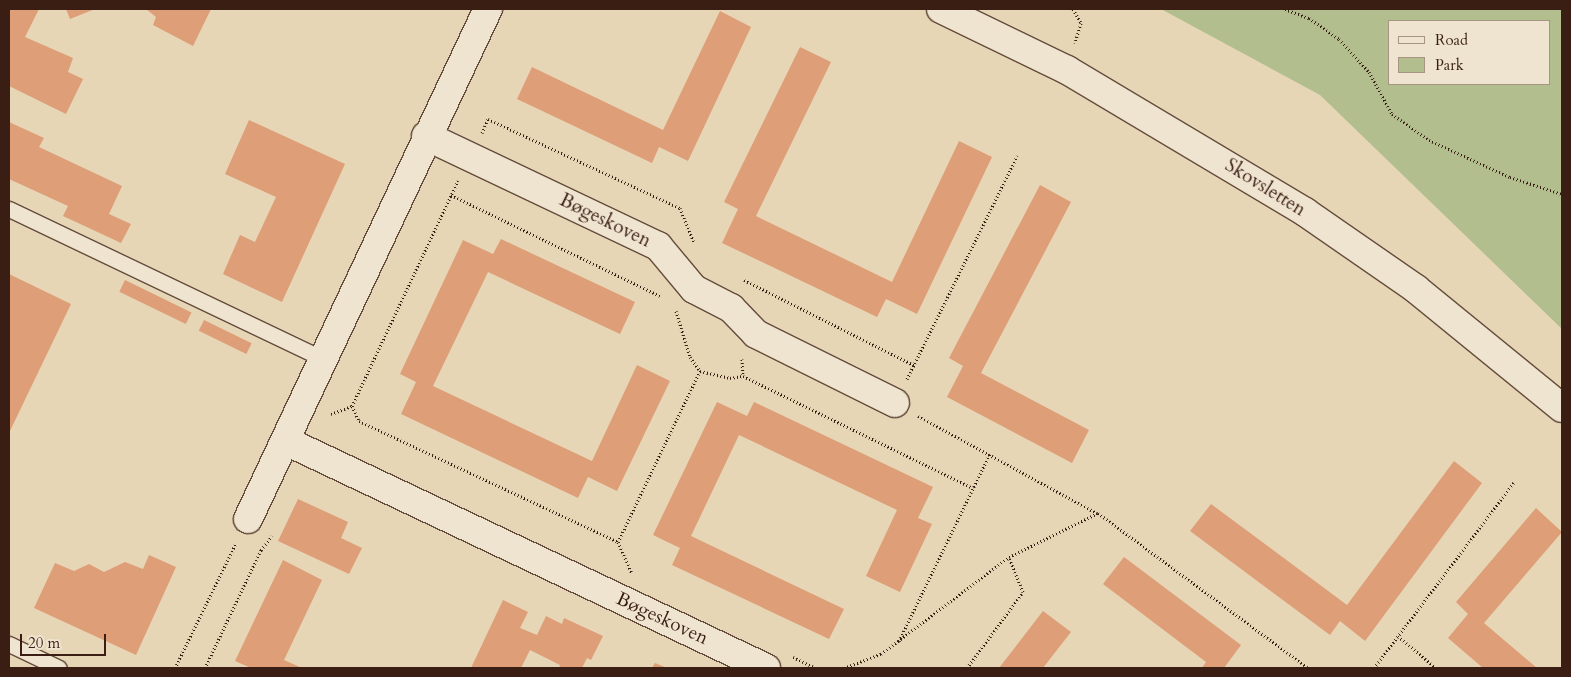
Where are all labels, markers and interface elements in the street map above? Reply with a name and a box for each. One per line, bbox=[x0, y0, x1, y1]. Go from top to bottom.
legend bbox=[1388, 20, 1551, 85]
text: Road bbox=[1435, 30, 1468, 50]
text: Park bbox=[1435, 55, 1464, 75]
street label: Skovsletten bbox=[1220, 154, 1310, 222]
street label: Bøgeskoven bbox=[556, 189, 654, 253]
street label: Bøgeskoven bbox=[612, 588, 712, 650]
scale bar bbox=[22, 624, 109, 656]
text: 20 m bbox=[28, 633, 60, 653]

